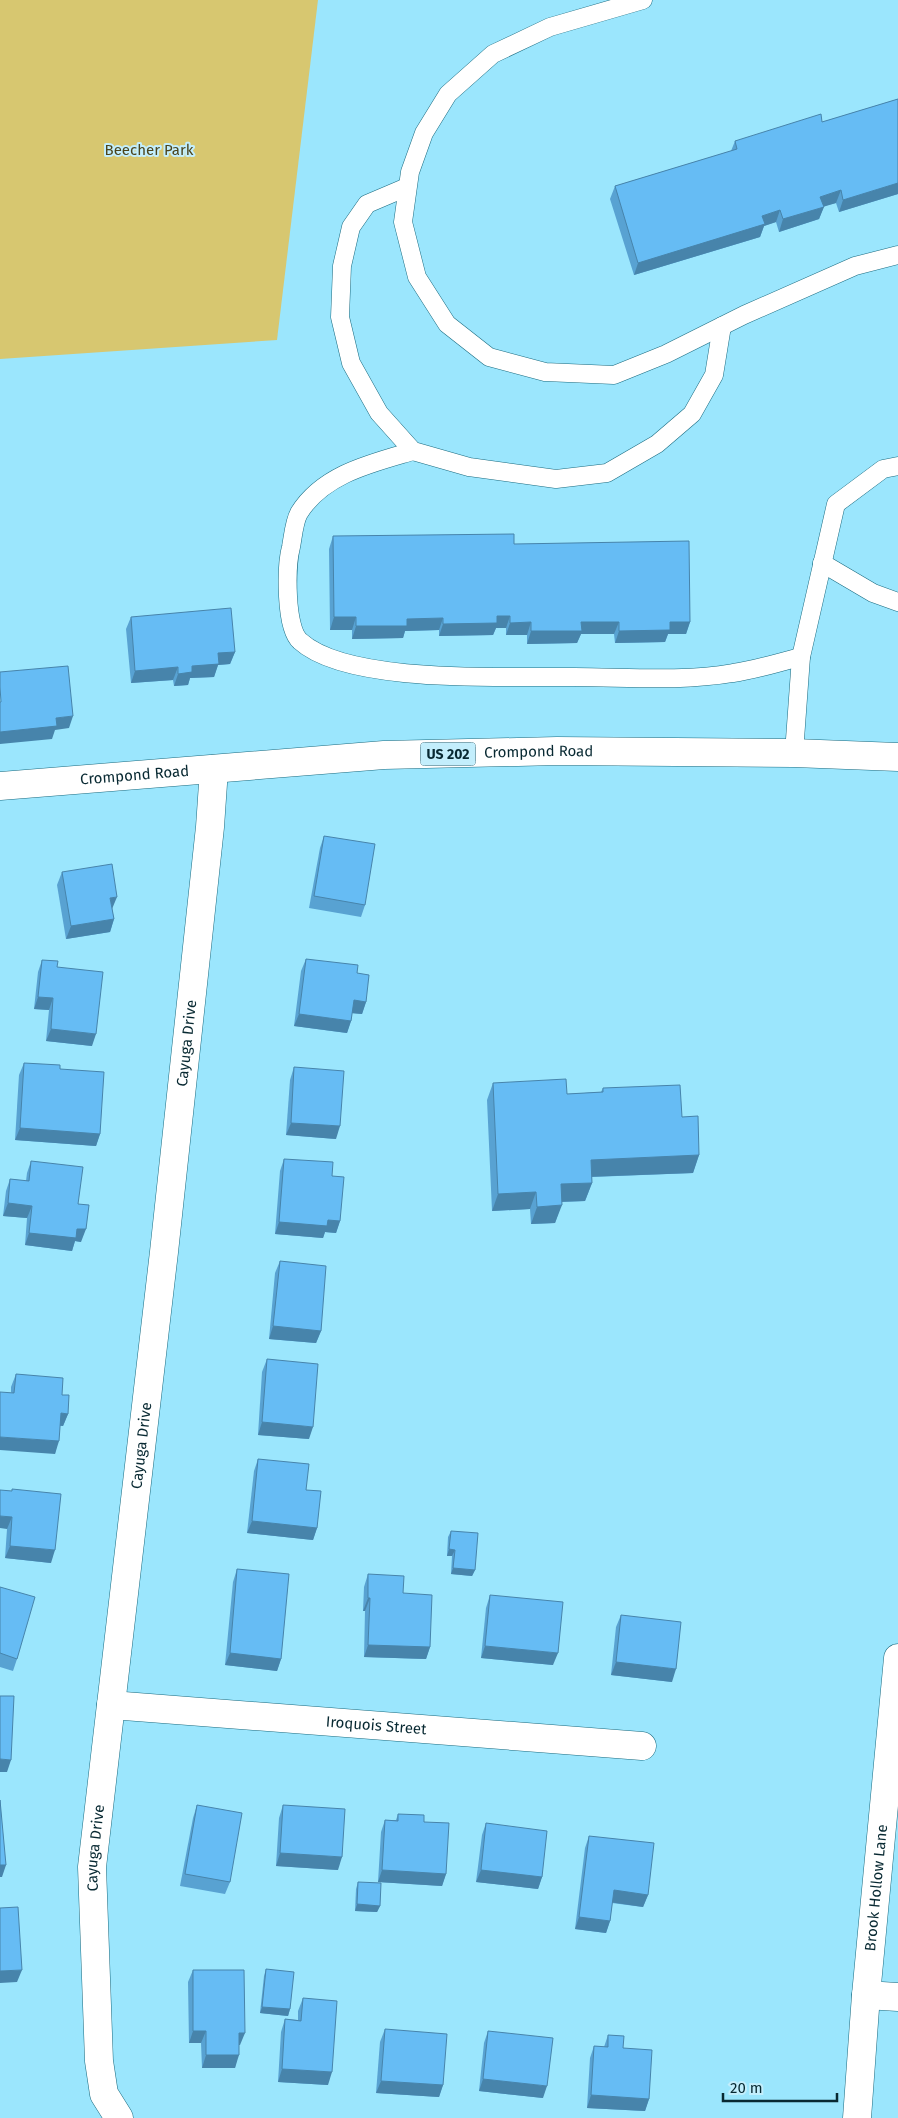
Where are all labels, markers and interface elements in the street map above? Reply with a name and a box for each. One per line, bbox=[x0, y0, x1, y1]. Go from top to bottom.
park label: Beecher Park bbox=[105, 141, 194, 159]
road number: US 202 bbox=[420, 742, 476, 766]
street label: Crompond Road bbox=[484, 742, 593, 762]
street label: Crompond Road bbox=[79, 762, 190, 789]
street label: Cayuga Drive bbox=[173, 999, 200, 1088]
street label: Cayuga Drive bbox=[127, 1401, 155, 1490]
street label: Iroquois Street bbox=[325, 1713, 428, 1738]
street label: Cayuga Drive bbox=[83, 1804, 108, 1892]
street label: Brook Hollow Lane bbox=[861, 1824, 891, 1952]
scale bar bbox=[723, 2070, 837, 2102]
text: 20 m bbox=[730, 2079, 763, 2097]

